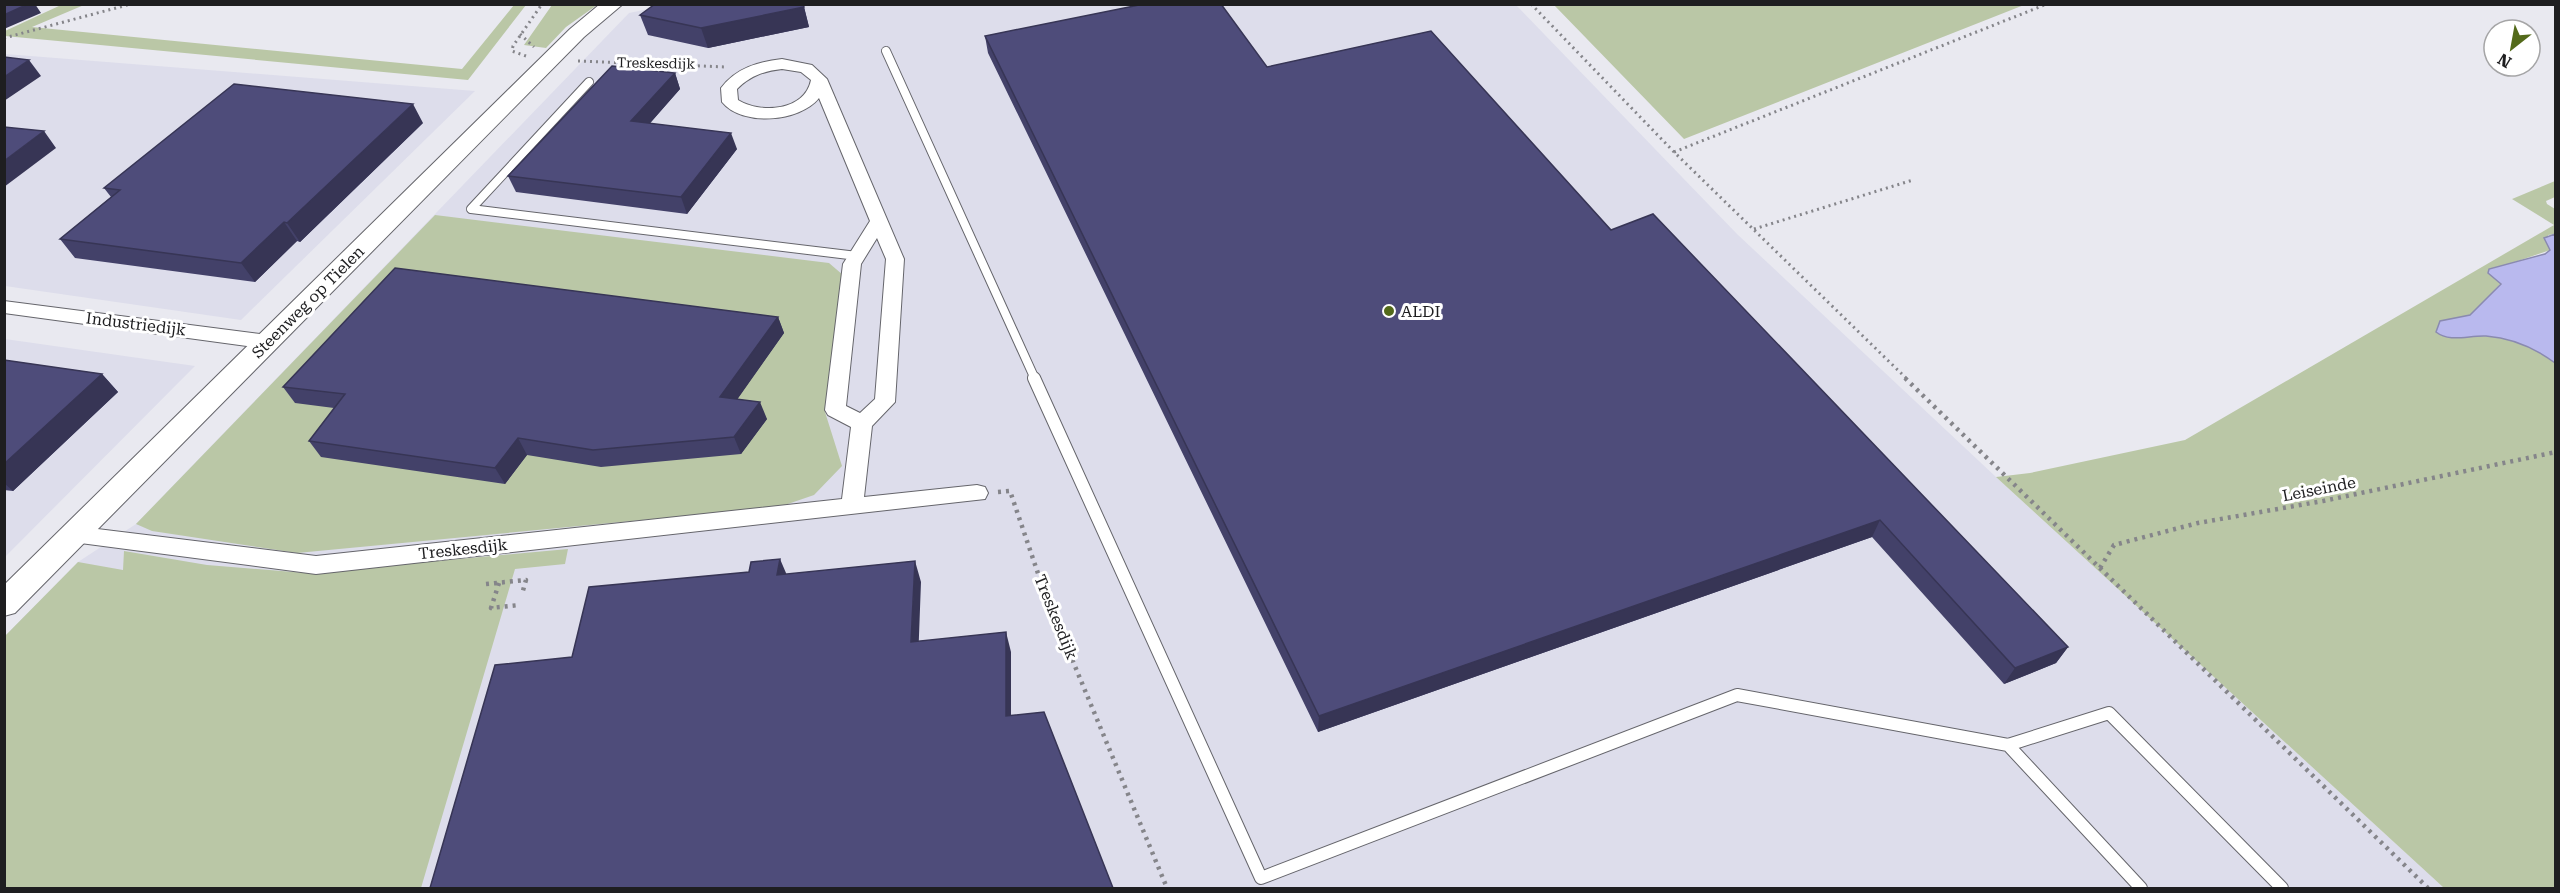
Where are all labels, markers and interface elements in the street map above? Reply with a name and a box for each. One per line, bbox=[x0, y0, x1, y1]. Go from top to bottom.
north arrow bbox=[2482, 18, 2542, 78]
text: N bbox=[2494, 49, 2515, 72]
street label: Treskesdijk bbox=[617, 54, 695, 72]
street label: Steenweg op Tielen bbox=[248, 242, 368, 362]
place label: ALDI bbox=[1401, 302, 1440, 321]
marker: ALDI bbox=[1382, 304, 1396, 318]
street label: Industriedijk bbox=[85, 308, 187, 340]
street label: Leiseinde bbox=[2281, 473, 2358, 505]
street label: Treskesdijk bbox=[417, 535, 509, 563]
street label: Treskesdijk bbox=[1030, 572, 1082, 662]

